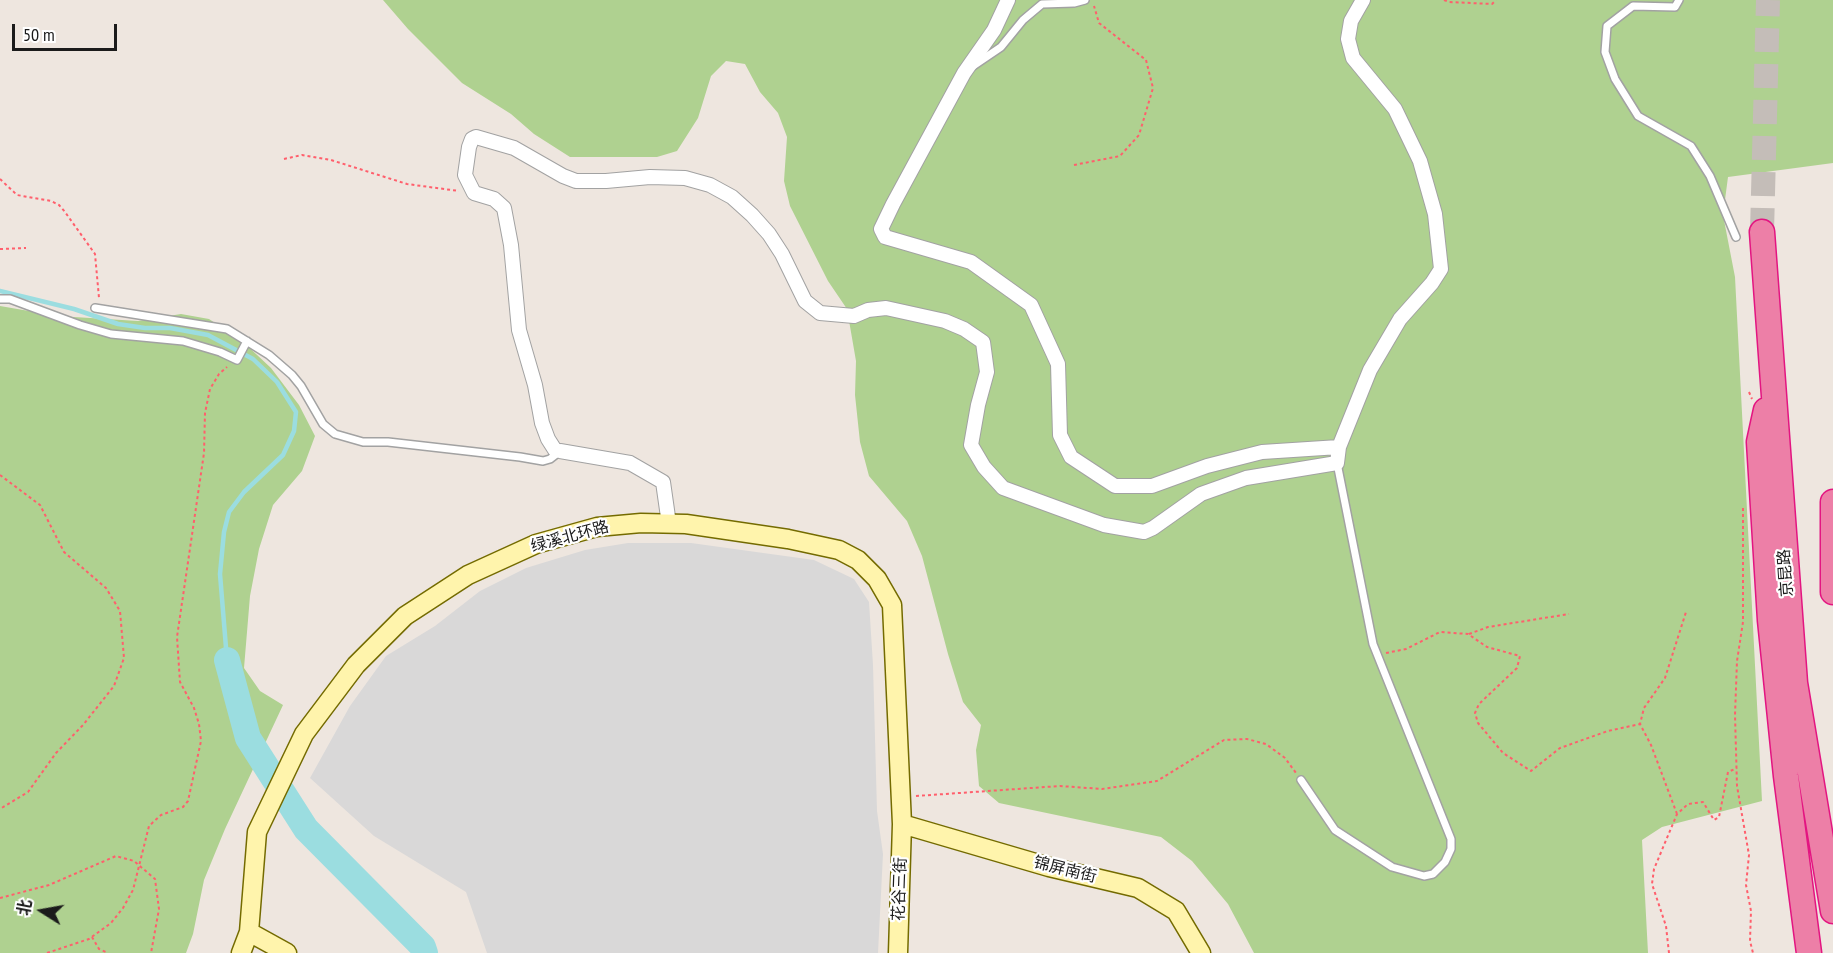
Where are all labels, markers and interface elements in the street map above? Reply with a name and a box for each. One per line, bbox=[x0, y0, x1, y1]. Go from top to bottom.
scale bar bbox=[15, 12, 120, 50]
text: 50 m bbox=[23, 23, 55, 46]
street label: 绿溪北环路 bbox=[529, 517, 611, 557]
street label: 京昆路 bbox=[1775, 548, 1797, 598]
street label: 锦屏南街 bbox=[1032, 853, 1098, 887]
street label: 花谷三街 bbox=[889, 857, 911, 921]
north arrow bbox=[12, 881, 72, 941]
text: 北 bbox=[13, 898, 36, 917]

